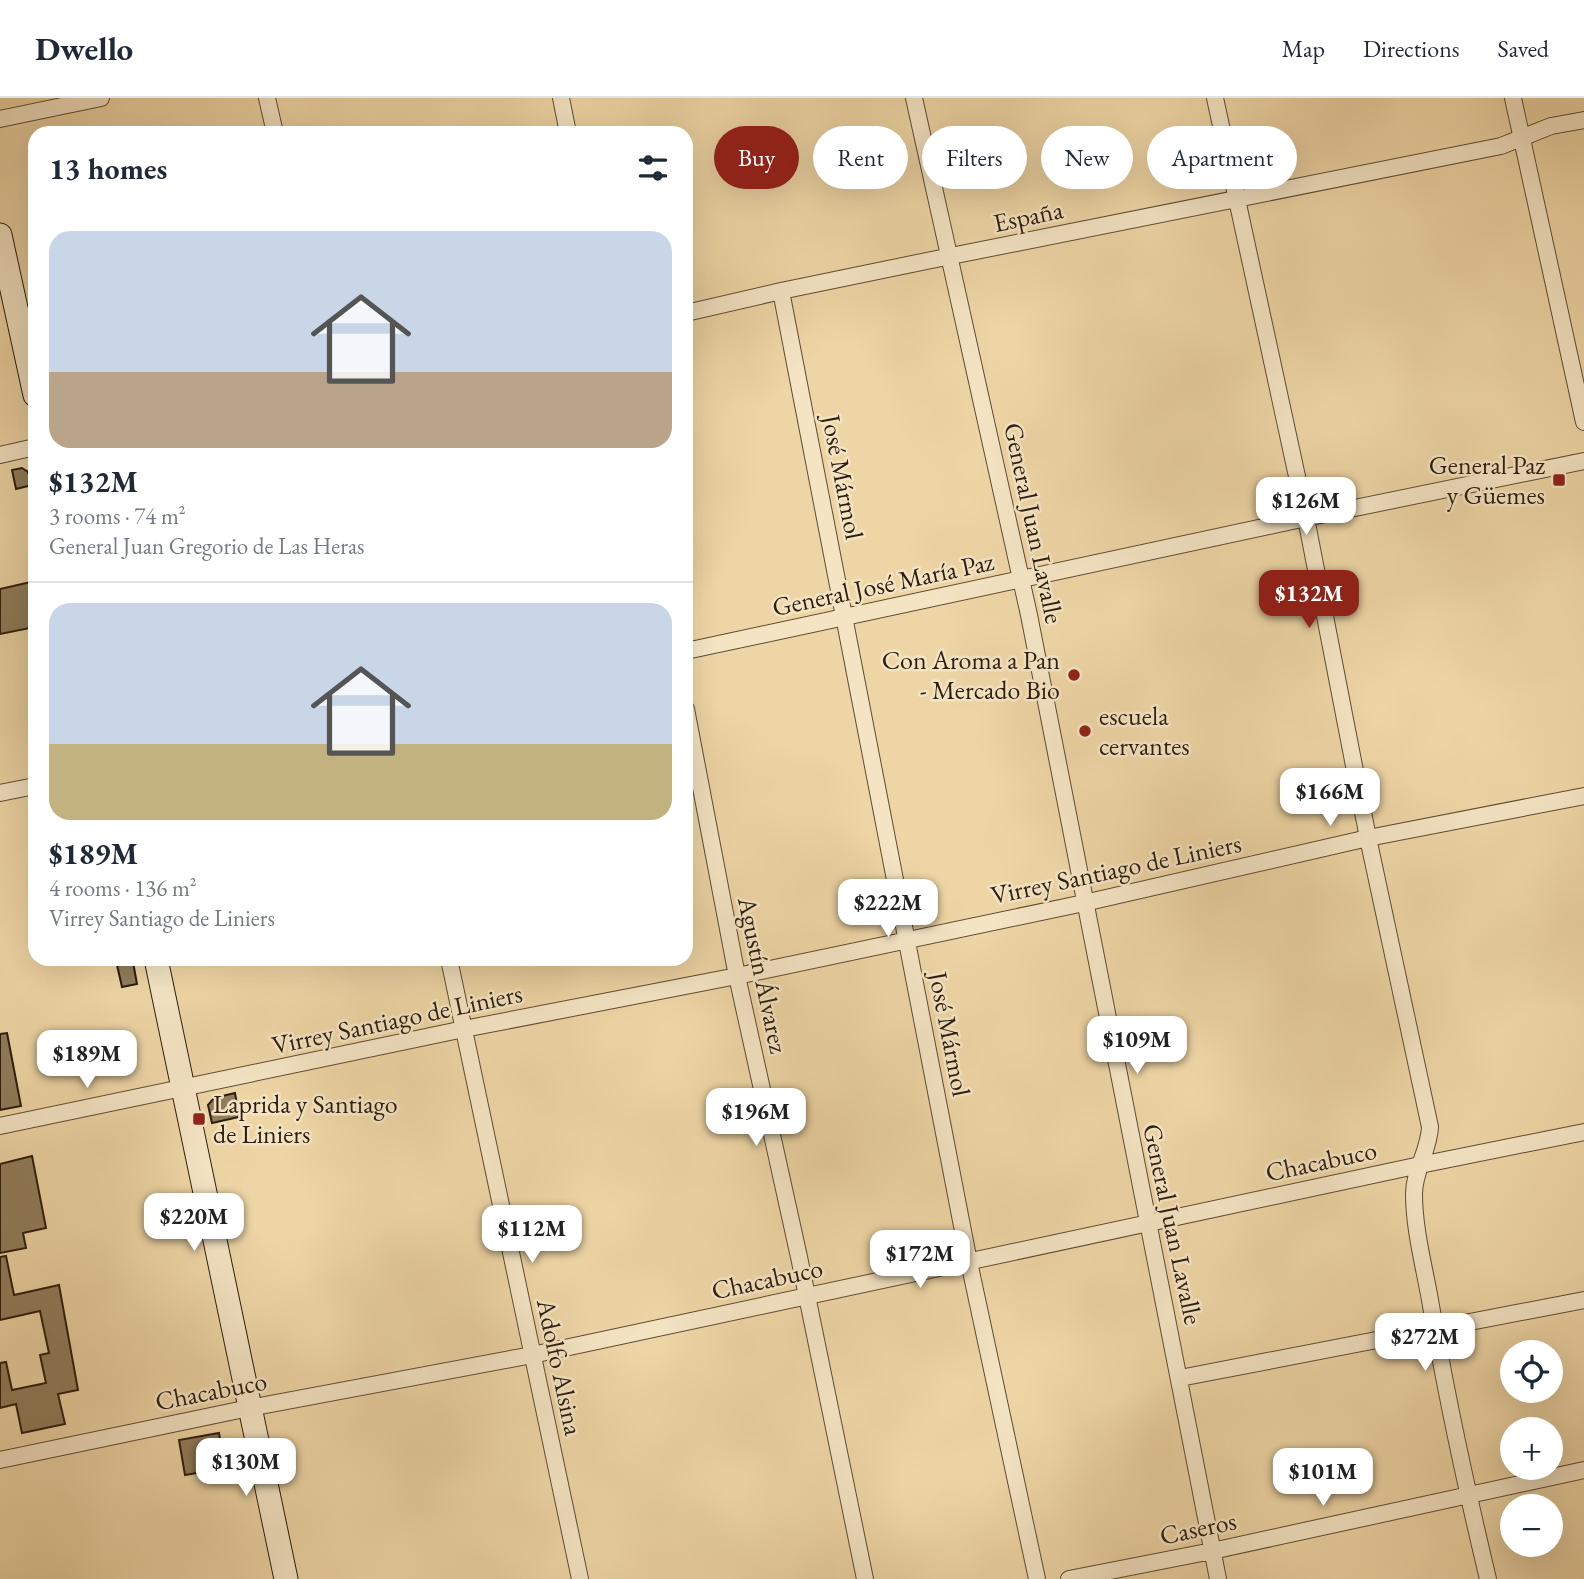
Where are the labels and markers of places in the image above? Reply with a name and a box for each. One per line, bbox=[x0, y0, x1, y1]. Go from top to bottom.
place label: General Paz y Güemes bbox=[1429, 448, 1545, 512]
marker: General Paz y Güemes bbox=[1551, 472, 1567, 488]
pin: $126M bbox=[1257, 478, 1355, 537]
pin: $132M bbox=[1260, 570, 1358, 630]
place label: Con Aroma a Pan - Mercado Bio bbox=[882, 643, 1060, 707]
marker: Con Aroma a Pan - Mercado Bio bbox=[1066, 667, 1082, 683]
place label: escuela cervantes bbox=[1099, 699, 1190, 763]
marker: escuela cervantes bbox=[1077, 723, 1093, 739]
pin: $166M bbox=[1281, 768, 1379, 828]
pin: $222M bbox=[839, 880, 937, 939]
pin: $109M bbox=[1088, 1016, 1186, 1076]
pin: $189M bbox=[38, 1030, 136, 1090]
place label: Laprida y Santiago de Liniers bbox=[213, 1087, 398, 1151]
pin: $196M bbox=[707, 1088, 805, 1148]
marker: Laprida y Santiago de Liniers bbox=[191, 1111, 207, 1127]
pin: $220M bbox=[145, 1194, 243, 1253]
pin: $112M bbox=[483, 1206, 581, 1265]
pin: $172M bbox=[871, 1230, 969, 1290]
pin: $272M bbox=[1376, 1314, 1474, 1373]
pin: $130M bbox=[197, 1438, 295, 1498]
pin: $101M bbox=[1274, 1448, 1372, 1508]

